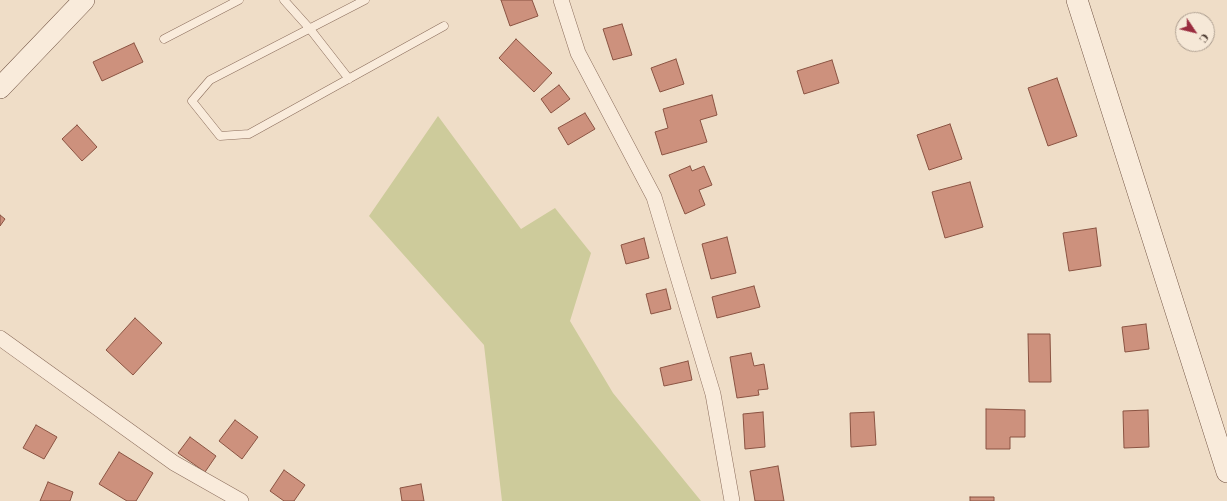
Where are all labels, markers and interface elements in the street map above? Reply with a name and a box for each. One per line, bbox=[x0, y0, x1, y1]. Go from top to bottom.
north arrow bbox=[1175, 12, 1215, 52]
text: С bbox=[1196, 31, 1213, 46]

